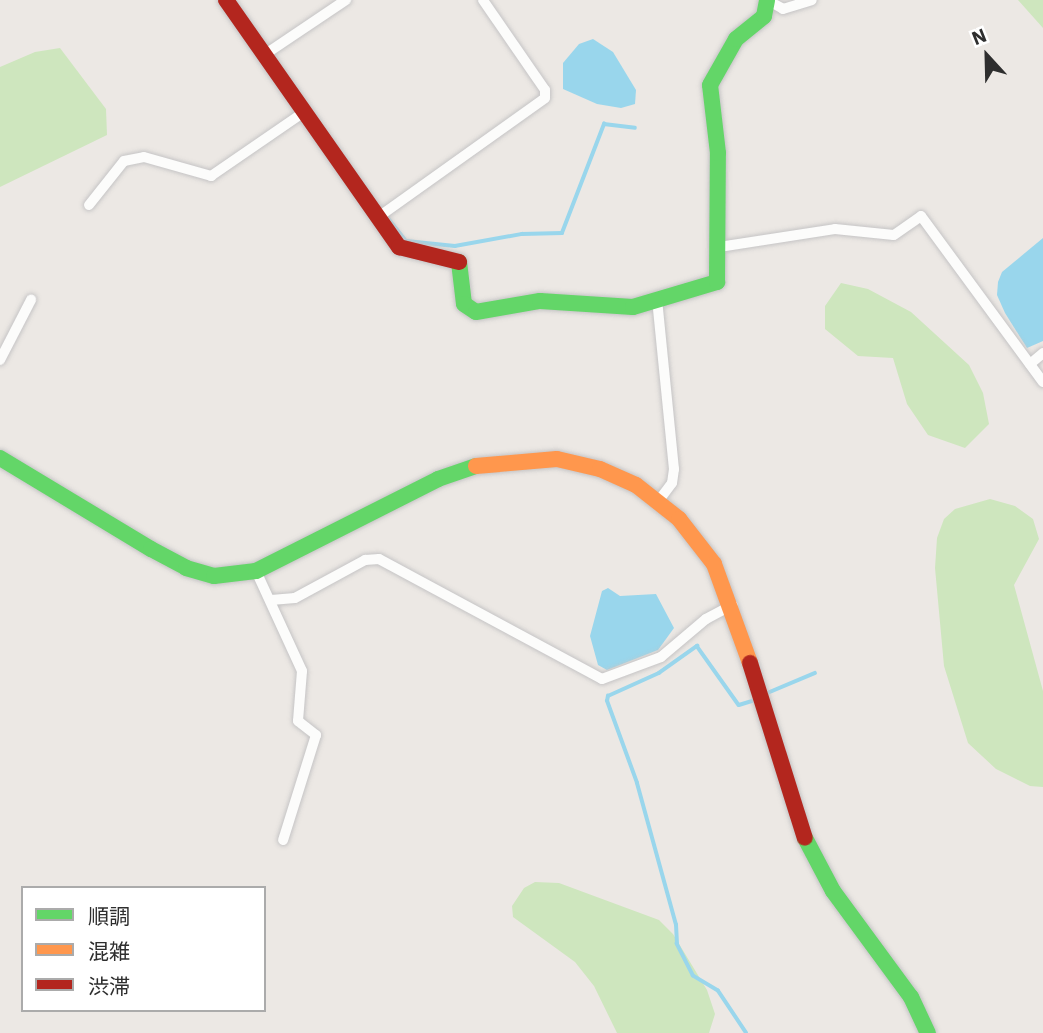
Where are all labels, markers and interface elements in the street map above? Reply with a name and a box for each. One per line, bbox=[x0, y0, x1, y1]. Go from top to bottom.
north arrow bbox=[952, 21, 1022, 91]
text: N bbox=[968, 23, 990, 50]
legend bbox=[21, 886, 266, 1012]
text: 順調 bbox=[88, 902, 130, 930]
text: 混雑 bbox=[88, 937, 130, 965]
text: 渋滞 bbox=[88, 972, 130, 1000]

